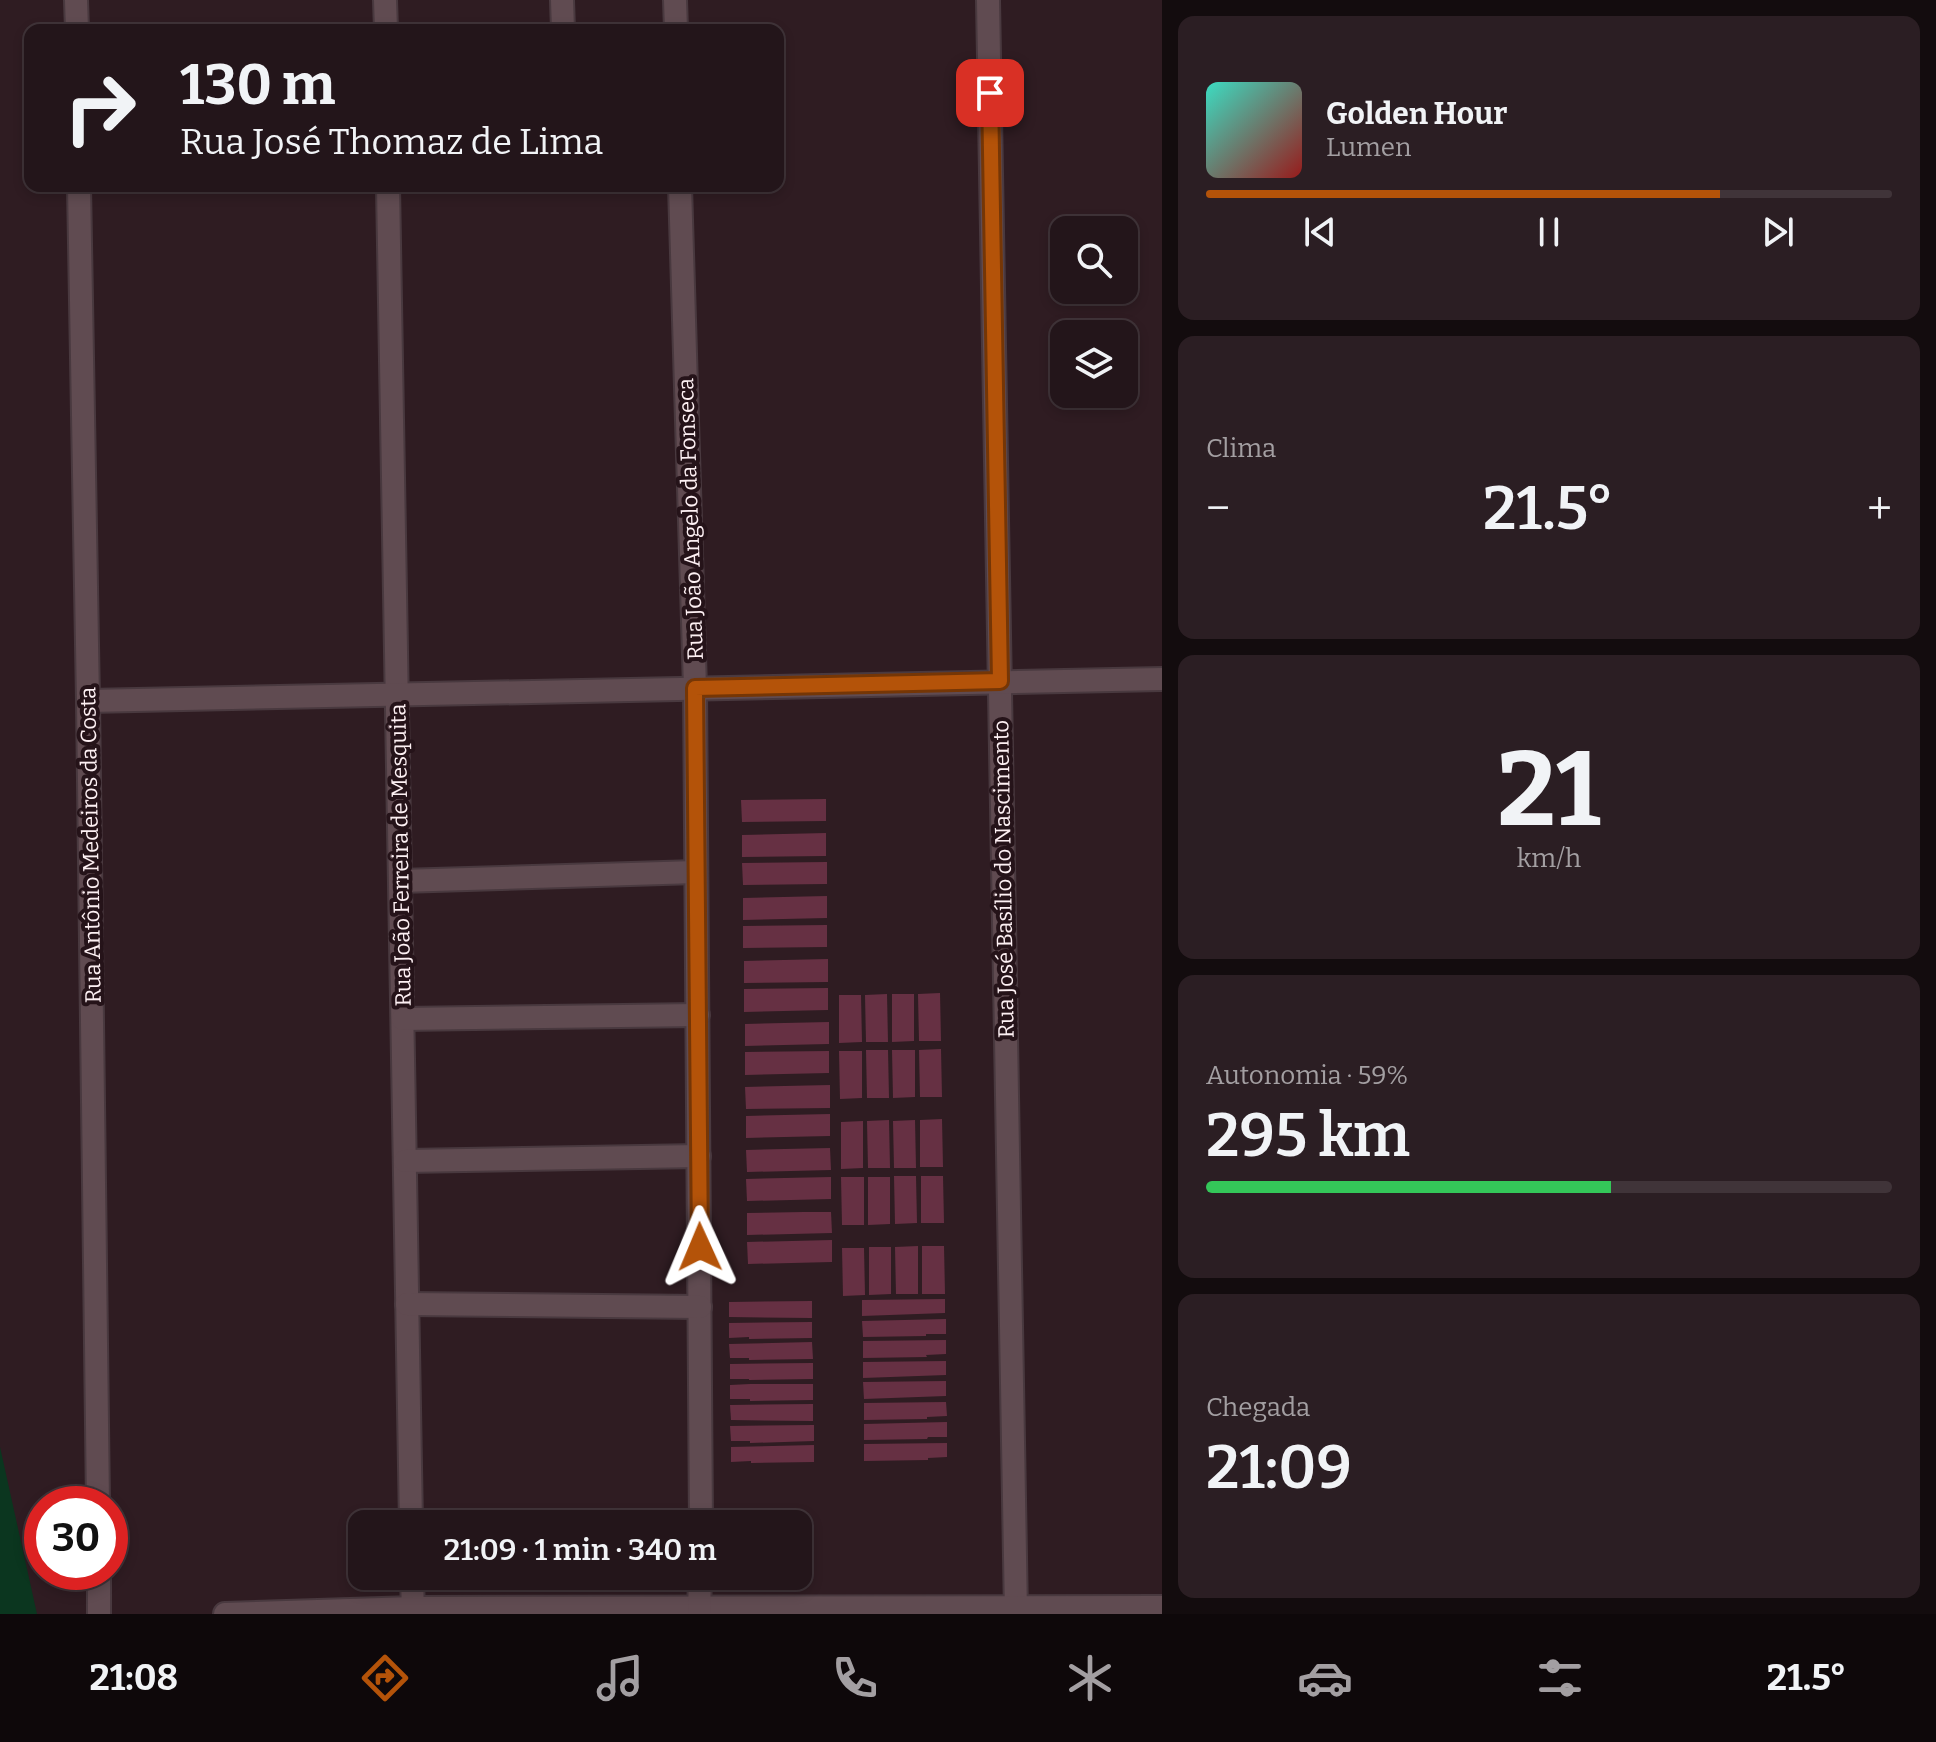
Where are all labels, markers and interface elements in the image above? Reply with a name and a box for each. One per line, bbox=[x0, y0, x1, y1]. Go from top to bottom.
text: 130 m bbox=[180, 52, 336, 119]
icon: right bbox=[48, 56, 152, 160]
pin bbox=[956, 59, 1024, 127]
icon: arrive bbox=[968, 71, 1012, 115]
text: Golden Hour bbox=[1326, 96, 1507, 132]
text: Rua José Thomaz de Lima bbox=[180, 120, 603, 164]
text: Lumen bbox=[1326, 132, 1412, 163]
icon: previous bbox=[1298, 210, 1342, 254]
icon: pause bbox=[1527, 210, 1571, 254]
icon: next bbox=[1756, 210, 1800, 254]
map controls bbox=[1050, 216, 1138, 408]
button: search bbox=[1050, 216, 1138, 304]
button: layers bbox=[1050, 320, 1138, 408]
street label: Rua João Angelo da Fonseca bbox=[672, 378, 709, 660]
text: Clima bbox=[1206, 433, 1276, 464]
text: 21.5° bbox=[1483, 473, 1614, 545]
text: − bbox=[1206, 482, 1230, 535]
text: + bbox=[1867, 482, 1892, 535]
street label: Rua Antônio Medeiros da Costa bbox=[74, 687, 107, 1003]
street label: Rua João Ferreira de Mesquita bbox=[384, 703, 417, 1007]
street label: Rua José Basílio do Nascimento bbox=[987, 720, 1020, 1038]
text: 21 bbox=[1497, 728, 1601, 853]
text: km/h bbox=[1517, 843, 1581, 874]
text: Autonomia · 59% bbox=[1206, 1060, 1408, 1091]
text: 295 km bbox=[1206, 1100, 1410, 1172]
position arrow bbox=[658, 1205, 742, 1289]
text: Chegada bbox=[1206, 1392, 1310, 1423]
text: 21:09 bbox=[1206, 1432, 1352, 1504]
speed limit sign: 30 bbox=[24, 1486, 128, 1590]
text: 21:09 · 1 min · 340 m bbox=[444, 1532, 717, 1568]
icon: directions bbox=[357, 1650, 413, 1706]
icon: music bbox=[592, 1650, 648, 1706]
icon: phone bbox=[827, 1650, 883, 1706]
icon: climate bbox=[1062, 1650, 1118, 1706]
icon: car bbox=[1297, 1650, 1353, 1706]
icon: filters bbox=[1532, 1650, 1588, 1706]
text: 21:08 bbox=[89, 1656, 178, 1700]
text: 21.5° bbox=[1767, 1656, 1846, 1700]

